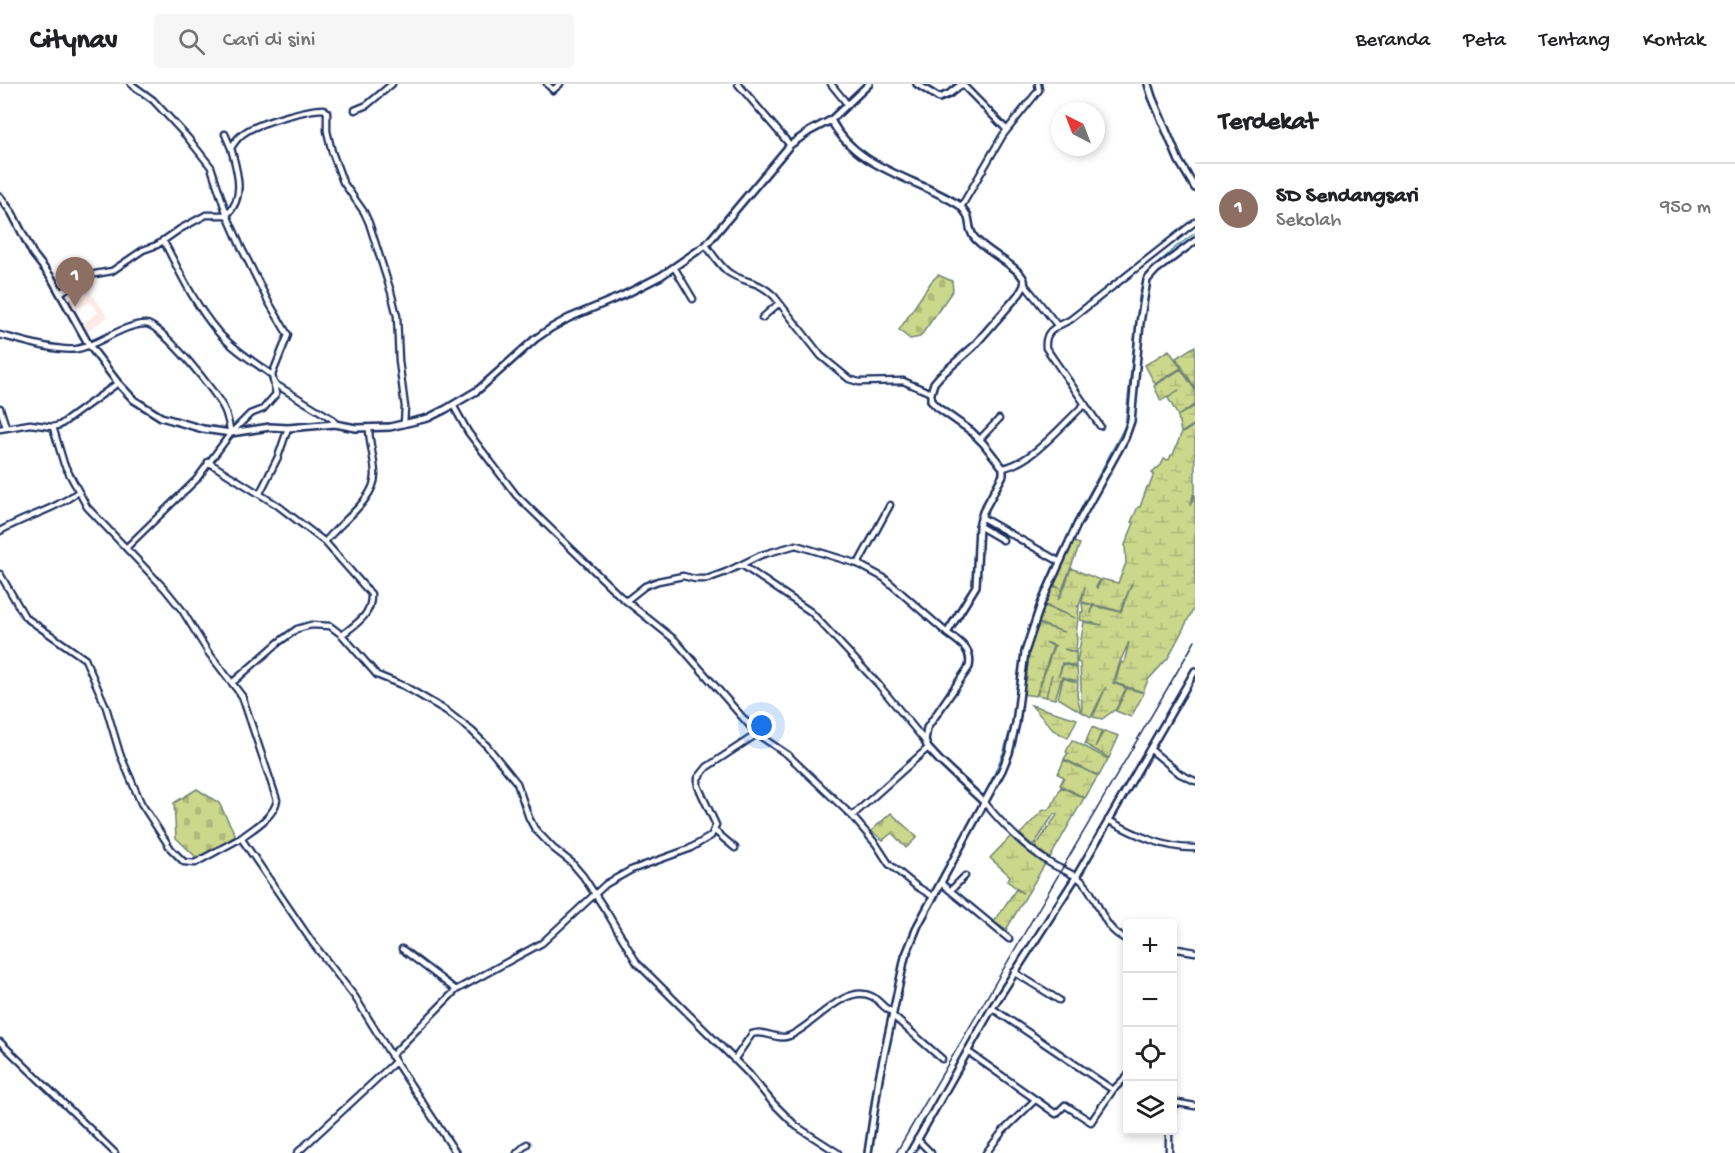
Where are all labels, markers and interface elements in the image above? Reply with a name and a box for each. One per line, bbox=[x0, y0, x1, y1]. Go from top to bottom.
search box bbox=[154, 14, 574, 68]
text: Citynav bbox=[30, 25, 118, 58]
icon: search bbox=[175, 25, 208, 58]
text: Cari di sini bbox=[223, 28, 316, 54]
text: Beranda bbox=[1356, 29, 1430, 54]
text: Peta bbox=[1463, 29, 1506, 54]
text: Tentang bbox=[1539, 29, 1610, 54]
text: Kontak bbox=[1643, 29, 1705, 54]
north arrow bbox=[1051, 102, 1105, 156]
text: Terdekat bbox=[1219, 108, 1317, 139]
text: SD Sendangsari bbox=[1276, 184, 1419, 210]
text: 1 bbox=[1234, 197, 1243, 220]
text: 950 m bbox=[1660, 197, 1711, 220]
text: Sekolah bbox=[1276, 210, 1341, 233]
pin: 1 bbox=[56, 258, 94, 307]
your location bbox=[747, 711, 776, 740]
map controls bbox=[1123, 919, 1177, 1135]
button: + bbox=[1123, 919, 1177, 973]
button: − bbox=[1123, 973, 1177, 1027]
button: locate bbox=[1123, 1027, 1177, 1081]
button: layers bbox=[1123, 1081, 1177, 1135]

